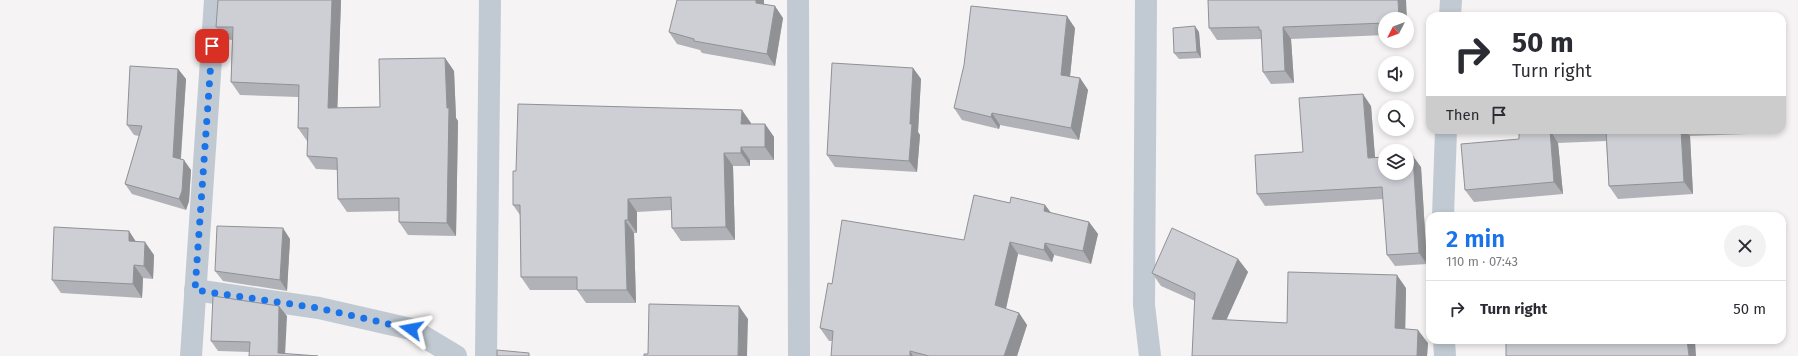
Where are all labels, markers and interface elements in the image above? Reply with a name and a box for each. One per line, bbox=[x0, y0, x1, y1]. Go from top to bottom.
north arrow bbox=[1378, 12, 1414, 48]
map controls bbox=[1378, 12, 1414, 180]
text: 50 m bbox=[1512, 26, 1574, 59]
icon: right bbox=[1446, 28, 1498, 80]
pin bbox=[195, 29, 229, 63]
icon: arrive bbox=[201, 35, 223, 57]
button: sound bbox=[1378, 56, 1414, 92]
text: Turn right bbox=[1512, 60, 1592, 82]
button: search bbox=[1378, 100, 1414, 136]
icon: arrive bbox=[1488, 104, 1510, 126]
text: Then bbox=[1446, 106, 1480, 124]
button: layers bbox=[1378, 144, 1414, 180]
text: 2 min bbox=[1446, 225, 1505, 253]
button: close bbox=[1724, 225, 1766, 267]
text: 110 m · 07:43 bbox=[1446, 254, 1518, 269]
icon: right bbox=[1446, 298, 1468, 320]
text: Turn right bbox=[1480, 300, 1547, 318]
text: 50 m bbox=[1733, 300, 1766, 318]
position arrow bbox=[390, 308, 432, 350]

